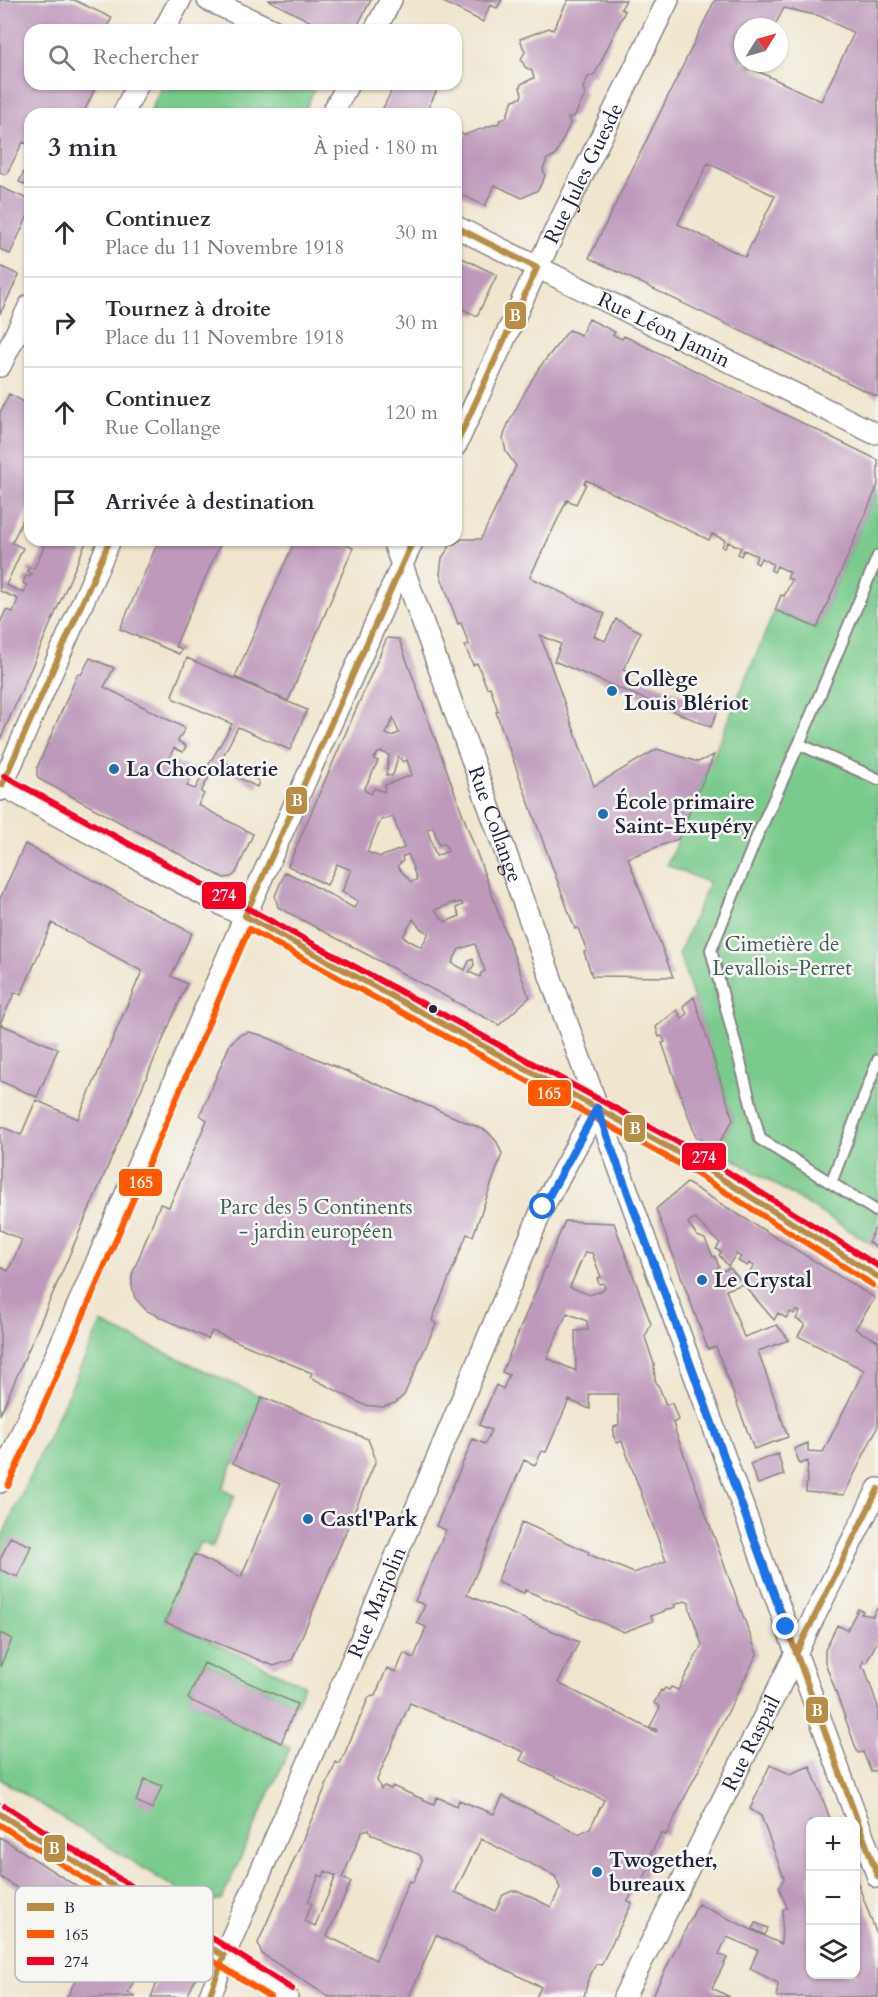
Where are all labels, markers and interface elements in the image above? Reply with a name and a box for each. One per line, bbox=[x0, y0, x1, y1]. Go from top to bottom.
north arrow bbox=[734, 18, 788, 72]
search box bbox=[24, 24, 462, 90]
icon: search bbox=[45, 41, 78, 74]
text: Rechercher bbox=[93, 42, 198, 72]
street label: Rue Jules Guesde bbox=[537, 98, 630, 249]
text: 3 min bbox=[48, 130, 117, 165]
text: À pied · 180 m bbox=[314, 134, 438, 161]
text: Continuez bbox=[105, 204, 211, 234]
icon: ahead bbox=[48, 216, 81, 249]
text: 30 m bbox=[395, 219, 438, 246]
text: Place du 11 Novembre 1918 bbox=[105, 234, 344, 261]
street label: Rue Léon Jamin bbox=[593, 285, 735, 375]
text: Tournez à droite bbox=[105, 294, 271, 324]
line badge: B bbox=[504, 301, 527, 330]
text: B bbox=[509, 305, 521, 327]
icon: right bbox=[48, 306, 81, 339]
text: 30 m bbox=[395, 309, 438, 336]
text: Place du 11 Novembre 1918 bbox=[105, 324, 344, 351]
text: Continuez bbox=[105, 384, 211, 414]
icon: ahead bbox=[48, 396, 81, 429]
text: 120 m bbox=[385, 399, 438, 426]
text: Rue Collange bbox=[105, 414, 221, 441]
icon: arrive bbox=[48, 486, 81, 519]
text: Arrivée à destination bbox=[105, 487, 315, 517]
place label: Collège Louis Blériot bbox=[624, 665, 749, 718]
marker: Collège Louis Blériot bbox=[605, 684, 619, 698]
place label: La Chocolaterie bbox=[126, 755, 278, 784]
marker: La Chocolaterie bbox=[107, 762, 121, 776]
street label: Rue Collange bbox=[461, 762, 529, 886]
line badge: B bbox=[285, 786, 308, 815]
place label: École primaire Saint-Exupéry bbox=[615, 788, 755, 841]
text: B bbox=[291, 790, 303, 812]
marker: École primaire Saint-Exupéry bbox=[596, 807, 610, 821]
line badge: 274 bbox=[201, 881, 247, 910]
text: 274 bbox=[212, 885, 236, 907]
park label: Cimetière de Levallois-Perret bbox=[712, 930, 852, 983]
unlabelled marker bbox=[427, 1003, 439, 1015]
line badge: 165 bbox=[527, 1079, 572, 1107]
text: 165 bbox=[537, 1083, 561, 1105]
line badge: B bbox=[623, 1114, 646, 1143]
text: B bbox=[629, 1118, 641, 1140]
line badge: 274 bbox=[681, 1142, 727, 1171]
text: 274 bbox=[692, 1147, 716, 1169]
line badge: 165 bbox=[118, 1168, 163, 1197]
text: 165 bbox=[129, 1172, 153, 1194]
park label: Parc des 5 Continents - jardin européen bbox=[219, 1193, 413, 1246]
route start bbox=[529, 1193, 555, 1219]
place label: Le Crystal bbox=[714, 1266, 812, 1295]
marker: Le Crystal bbox=[695, 1273, 709, 1287]
place label: Castl'Park bbox=[320, 1505, 418, 1534]
marker: Castl'Park bbox=[301, 1512, 315, 1526]
street label: Rue Marjolin bbox=[341, 1542, 413, 1663]
route end bbox=[772, 1613, 798, 1639]
street label: Rue Raspail bbox=[715, 1690, 788, 1796]
line badge: B bbox=[805, 1696, 829, 1724]
text: B bbox=[811, 1700, 823, 1722]
map controls bbox=[806, 1817, 860, 1979]
button: + bbox=[806, 1817, 860, 1871]
line badge: B bbox=[43, 1834, 66, 1863]
text: B bbox=[48, 1838, 60, 1860]
place label: Twogether, bureaux bbox=[609, 1846, 718, 1899]
marker: Twogether, bureaux bbox=[590, 1865, 604, 1879]
button: − bbox=[806, 1871, 860, 1925]
legend bbox=[15, 1886, 213, 1982]
text: B bbox=[64, 1897, 75, 1919]
text: 165 bbox=[64, 1924, 89, 1946]
button: layers bbox=[806, 1925, 860, 1979]
text: 274 bbox=[64, 1951, 89, 1973]

